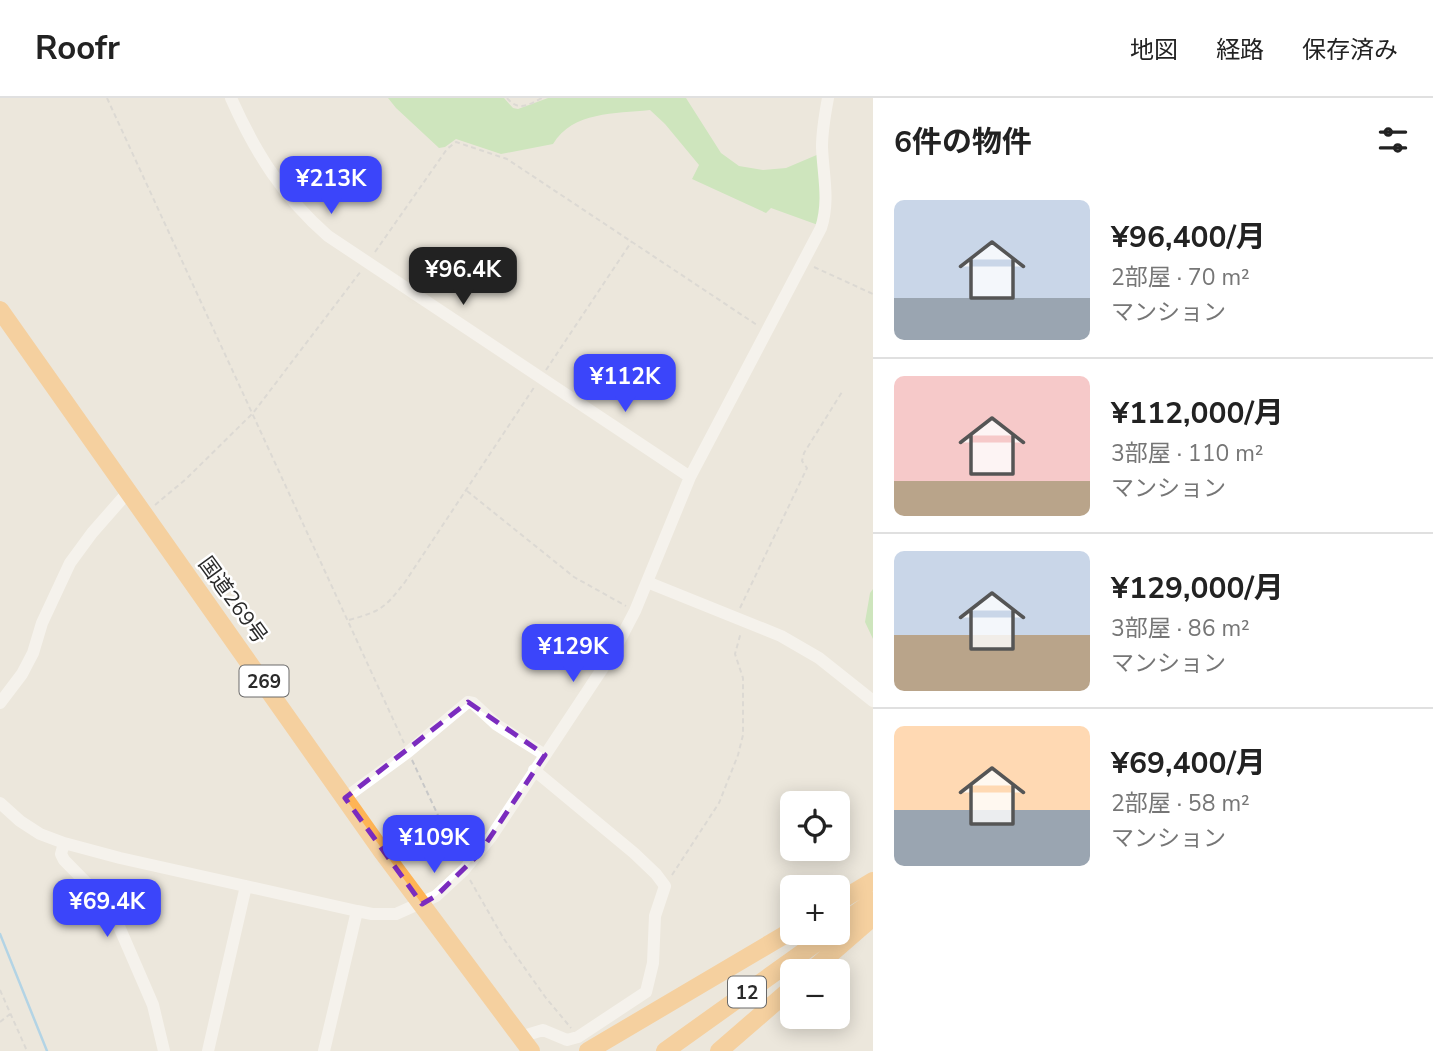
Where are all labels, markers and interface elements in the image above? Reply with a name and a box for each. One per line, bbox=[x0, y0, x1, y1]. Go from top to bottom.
text: Roofr bbox=[35, 26, 120, 71]
text: 地図 bbox=[1130, 34, 1178, 66]
text: 経路 bbox=[1216, 34, 1264, 66]
text: 保存済み bbox=[1302, 34, 1398, 66]
icon: filters bbox=[1374, 121, 1412, 159]
text: 6件の物件 bbox=[894, 122, 1032, 163]
pin: ¥213K bbox=[282, 156, 380, 216]
text: ¥213K bbox=[296, 163, 366, 194]
text: ¥96,400/月 bbox=[1111, 217, 1266, 258]
icon: home bbox=[950, 228, 1034, 312]
pin: ¥96.4K bbox=[406, 248, 520, 307]
text: ¥96.4K bbox=[425, 254, 501, 285]
text: 2部屋 · 70 m² bbox=[1111, 262, 1250, 293]
text: マンション bbox=[1111, 297, 1226, 328]
pin: ¥112K bbox=[576, 354, 674, 414]
text: ¥112K bbox=[590, 361, 660, 392]
text: ¥112,000/月 bbox=[1111, 393, 1284, 434]
icon: home bbox=[950, 404, 1034, 488]
text: 3部屋 · 110 m² bbox=[1111, 438, 1264, 469]
text: マンション bbox=[1111, 473, 1226, 504]
street label: 国道269号 bbox=[192, 551, 274, 649]
text: ¥129,000/月 bbox=[1111, 568, 1284, 609]
icon: home bbox=[950, 579, 1034, 663]
text: 3部屋 · 86 m² bbox=[1111, 613, 1250, 644]
pin: ¥129K bbox=[524, 624, 622, 684]
text: ¥129K bbox=[538, 631, 608, 662]
text: マンション bbox=[1111, 648, 1226, 679]
road number: 269 bbox=[240, 666, 288, 696]
text: ¥69,400/月 bbox=[1111, 743, 1266, 784]
icon: home bbox=[950, 754, 1034, 838]
text: 2部屋 · 58 m² bbox=[1111, 788, 1250, 819]
map controls bbox=[780, 791, 850, 1029]
button: locate bbox=[780, 791, 850, 861]
pin: ¥109K bbox=[385, 816, 483, 875]
text: ¥109K bbox=[399, 822, 469, 853]
text: マンション bbox=[1111, 823, 1226, 854]
button: + bbox=[780, 875, 850, 945]
pin: ¥69.4K bbox=[50, 880, 164, 939]
text: ¥69.4K bbox=[69, 886, 145, 917]
button: − bbox=[780, 959, 850, 1029]
road number: 12 bbox=[728, 976, 766, 1007]

